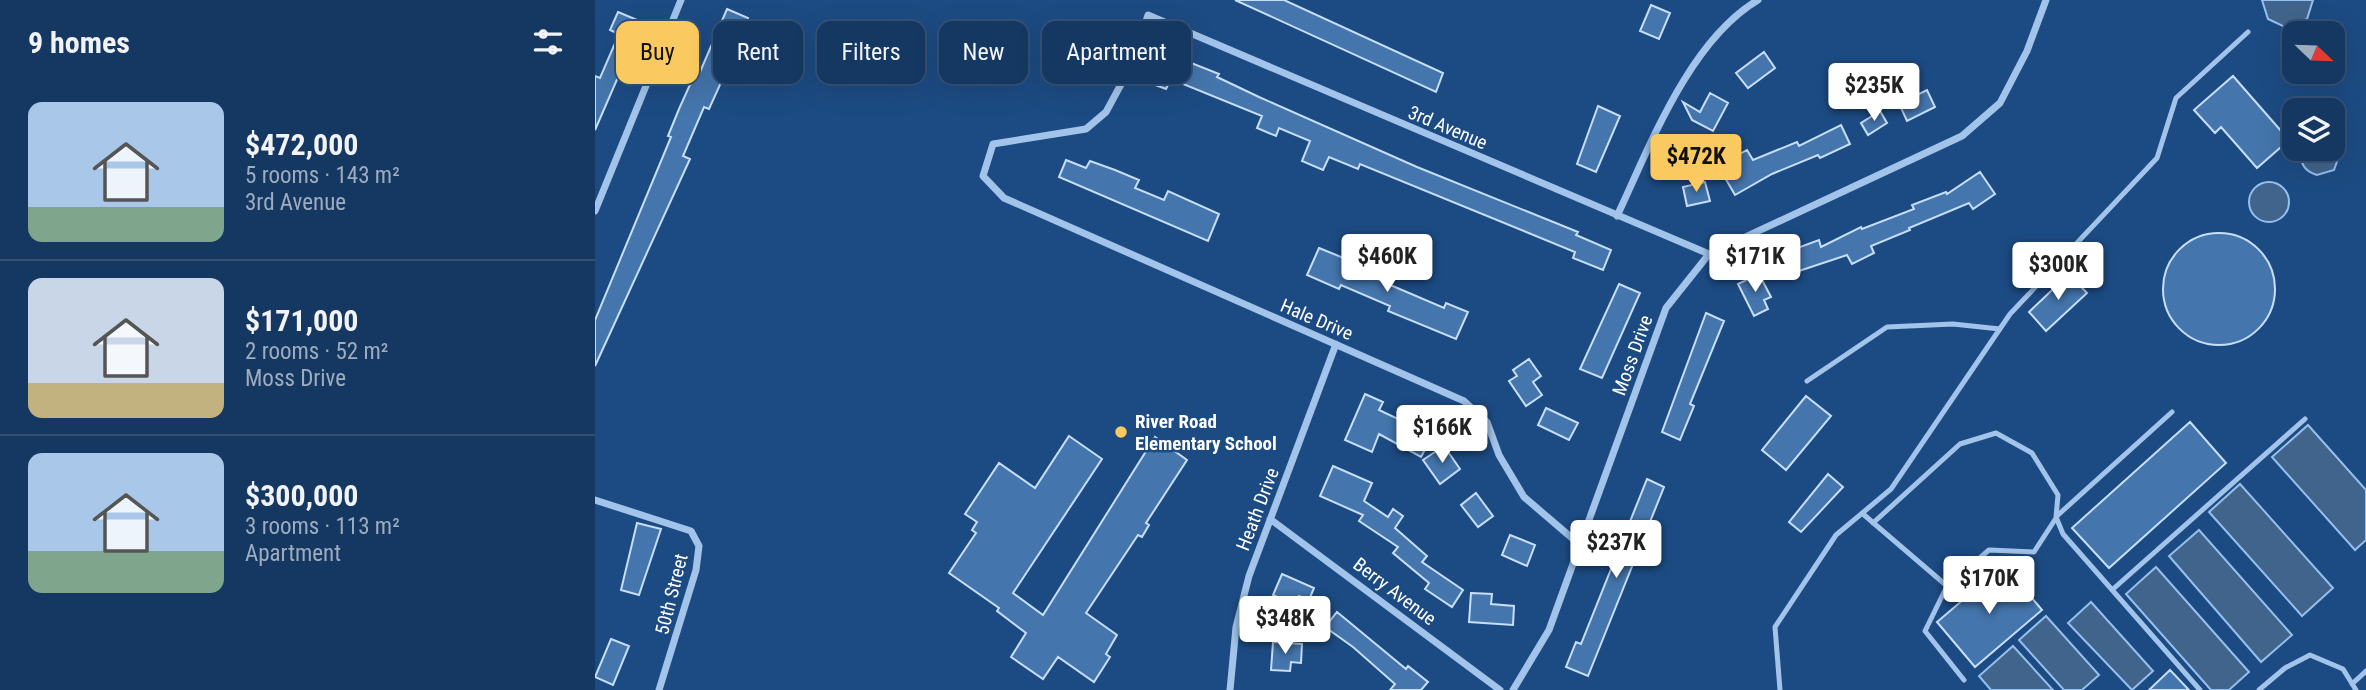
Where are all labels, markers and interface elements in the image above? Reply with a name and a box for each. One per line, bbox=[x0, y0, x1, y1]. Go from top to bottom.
chip: Buy bbox=[616, 21, 699, 84]
chip: Rent bbox=[713, 21, 803, 84]
chip: Filters bbox=[817, 21, 925, 84]
chip: New bbox=[939, 21, 1028, 84]
chip: Apartment bbox=[1042, 21, 1191, 84]
north arrow bbox=[2282, 21, 2345, 84]
map controls bbox=[2282, 21, 2345, 161]
icon: filters bbox=[529, 23, 567, 61]
text: 9 homes bbox=[28, 25, 130, 60]
pin: $235K bbox=[1825, 64, 1923, 123]
text: $235K bbox=[1844, 72, 1904, 99]
button: layers bbox=[2282, 98, 2345, 161]
street label: 3rd Avenue bbox=[1405, 101, 1491, 154]
text: $472,000 bbox=[245, 127, 358, 162]
icon: home bbox=[84, 130, 168, 214]
pin: $472K bbox=[1647, 134, 1745, 194]
text: $472K bbox=[1666, 143, 1726, 170]
text: 5 rooms · 143 m² bbox=[245, 162, 400, 189]
text: 3rd Avenue bbox=[245, 189, 346, 216]
pin: $460K bbox=[1338, 234, 1436, 294]
pin: $171K bbox=[1706, 234, 1804, 294]
text: $460K bbox=[1357, 243, 1417, 270]
text: $171K bbox=[1725, 243, 1785, 270]
pin: $300K bbox=[2009, 243, 2107, 302]
text: $300K bbox=[2028, 251, 2088, 278]
street label: Hale Drive bbox=[1277, 294, 1357, 345]
text: $171,000 bbox=[245, 303, 358, 338]
icon: home bbox=[84, 306, 168, 390]
street label: Moss Drive bbox=[1607, 312, 1658, 398]
text: 2 rooms · 52 m² bbox=[245, 338, 388, 365]
text: Moss Drive bbox=[245, 365, 346, 392]
pin: $166K bbox=[1393, 406, 1491, 465]
place label: River Road Elementary School bbox=[1135, 410, 1277, 455]
text: $166K bbox=[1412, 414, 1472, 441]
marker: River Road Elementary School bbox=[1113, 424, 1129, 440]
street label: Heath Drive bbox=[1231, 464, 1284, 554]
text: $300,000 bbox=[245, 478, 358, 513]
icon: home bbox=[84, 481, 168, 565]
text: 3 rooms · 113 m² bbox=[245, 513, 400, 540]
pin: $237K bbox=[1567, 520, 1665, 580]
text: $237K bbox=[1586, 529, 1646, 556]
text: Apartment bbox=[245, 540, 341, 567]
street label: 50th Street bbox=[650, 551, 693, 637]
street label: Berry Avenue bbox=[1349, 553, 1441, 630]
pin: $170K bbox=[1940, 556, 2038, 616]
text: $170K bbox=[1959, 565, 2019, 592]
pin: $348K bbox=[1236, 596, 1334, 656]
text: $348K bbox=[1255, 605, 1315, 632]

